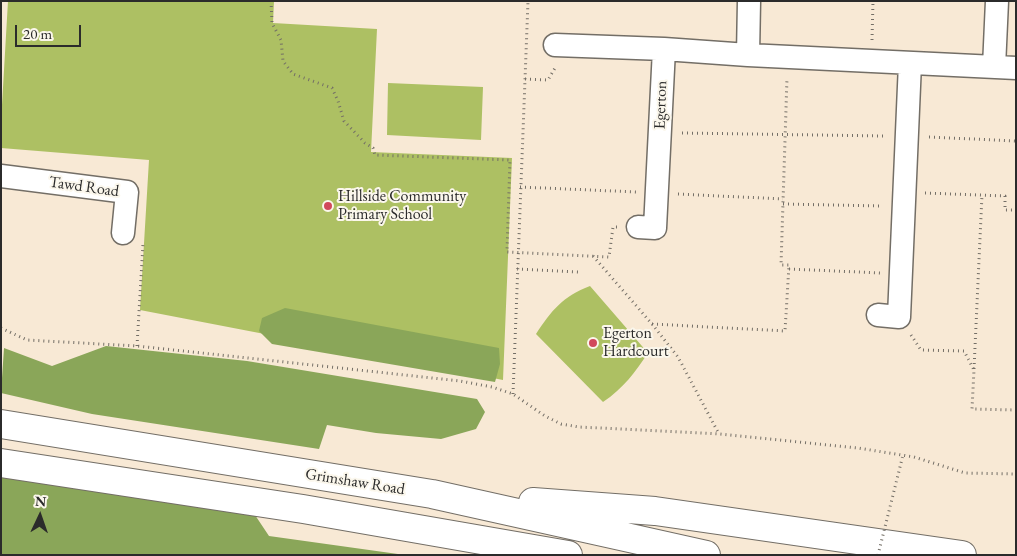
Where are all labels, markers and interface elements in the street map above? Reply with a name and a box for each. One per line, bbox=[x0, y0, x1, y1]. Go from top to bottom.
scale bar bbox=[18, 15, 84, 47]
text: 20 m bbox=[23, 24, 52, 43]
street label: Egerton bbox=[651, 80, 671, 130]
street label: Tawd Road bbox=[48, 173, 120, 201]
place label: Hillside Community Primary School bbox=[338, 187, 466, 225]
marker: Hillside Community Primary School bbox=[322, 200, 334, 212]
place label: Egerton Hardcourt bbox=[603, 324, 669, 362]
marker: Egerton Hardcourt bbox=[587, 337, 599, 349]
street label: Grimshaw Road bbox=[304, 465, 406, 499]
north arrow bbox=[15, 491, 65, 541]
text: N bbox=[35, 492, 47, 510]

